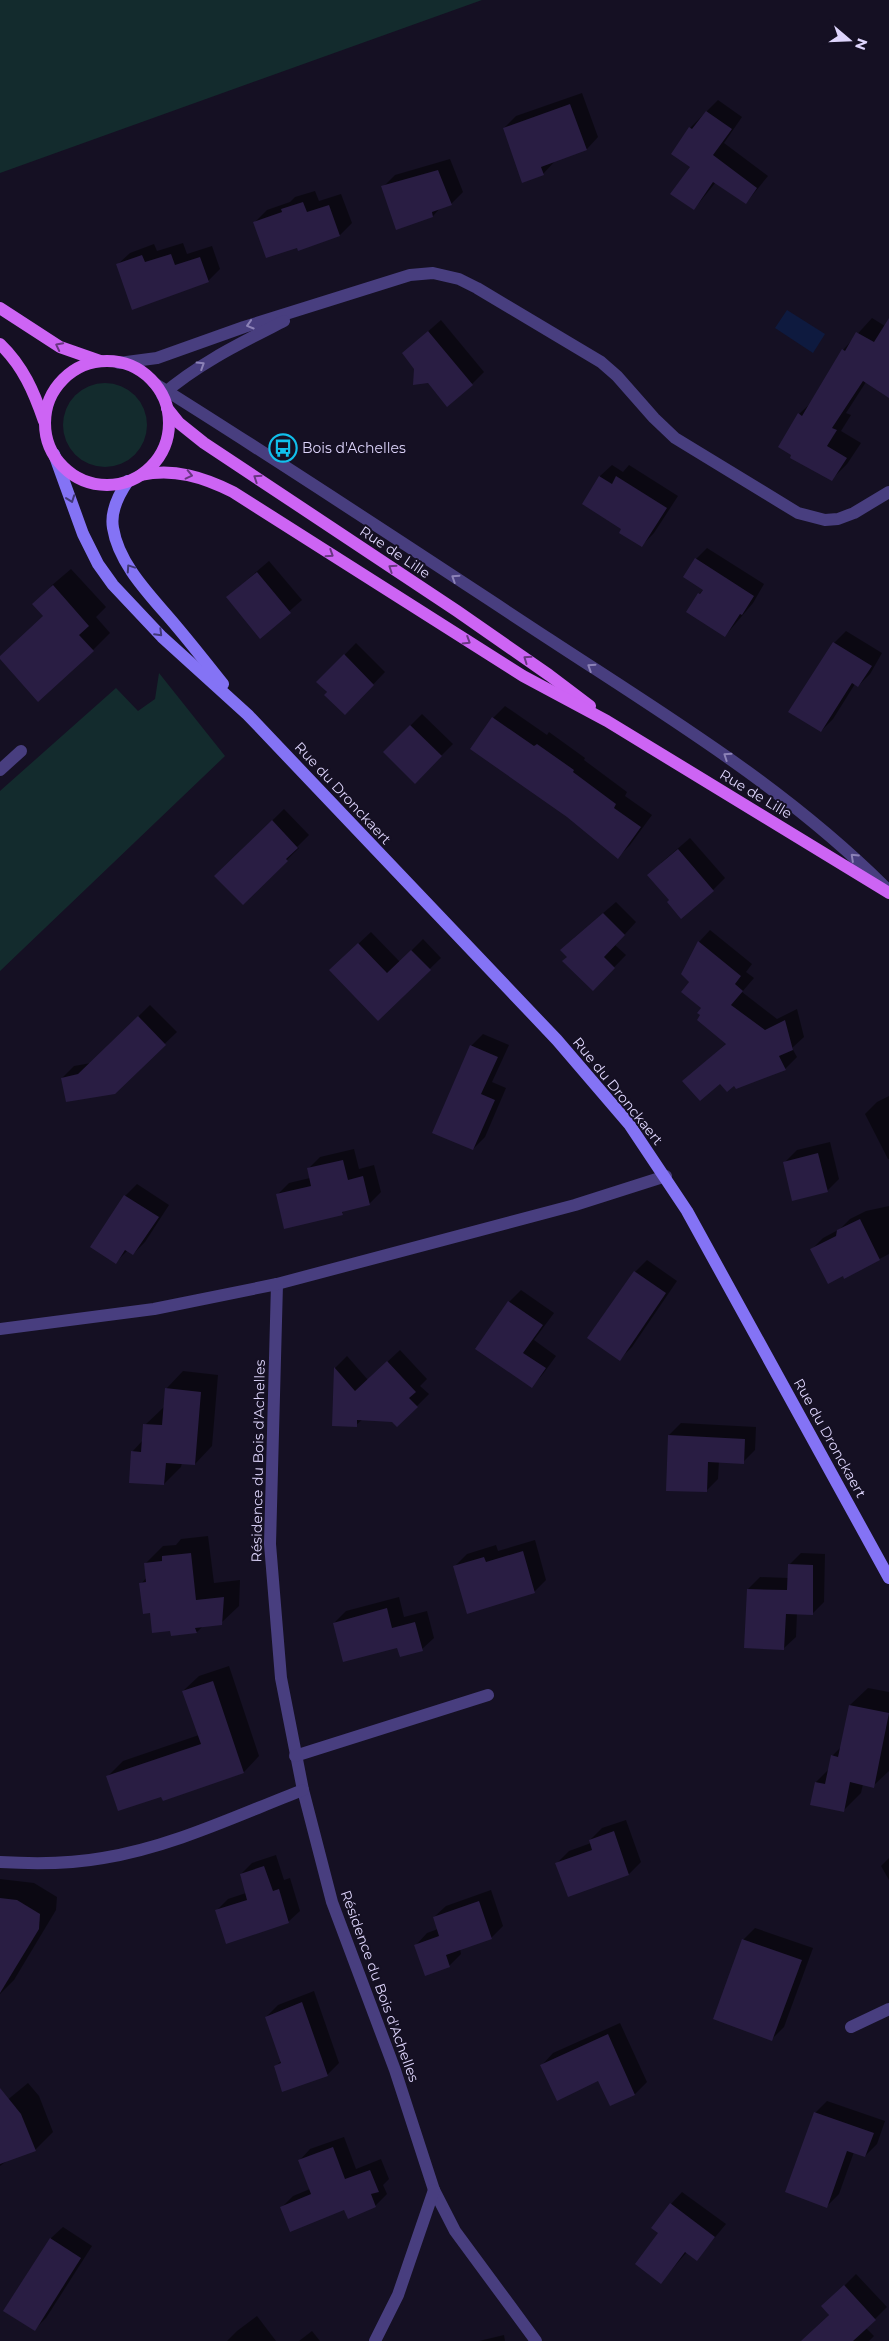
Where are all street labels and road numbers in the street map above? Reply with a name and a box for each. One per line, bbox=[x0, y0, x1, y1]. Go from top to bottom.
street label: Rue de Lille bbox=[356, 522, 434, 582]
street label: Rue du Dronckaert bbox=[291, 738, 395, 848]
street label: Rue de Lille bbox=[717, 765, 795, 823]
street label: Rue du Dronckaert bbox=[569, 1033, 667, 1149]
street label: Résidence du Bois d'Achelles bbox=[247, 1359, 269, 1563]
street label: Rue du Dronckaert bbox=[790, 1375, 870, 1501]
street label: Résidence du Bois d'Achelles bbox=[337, 1888, 423, 2085]

